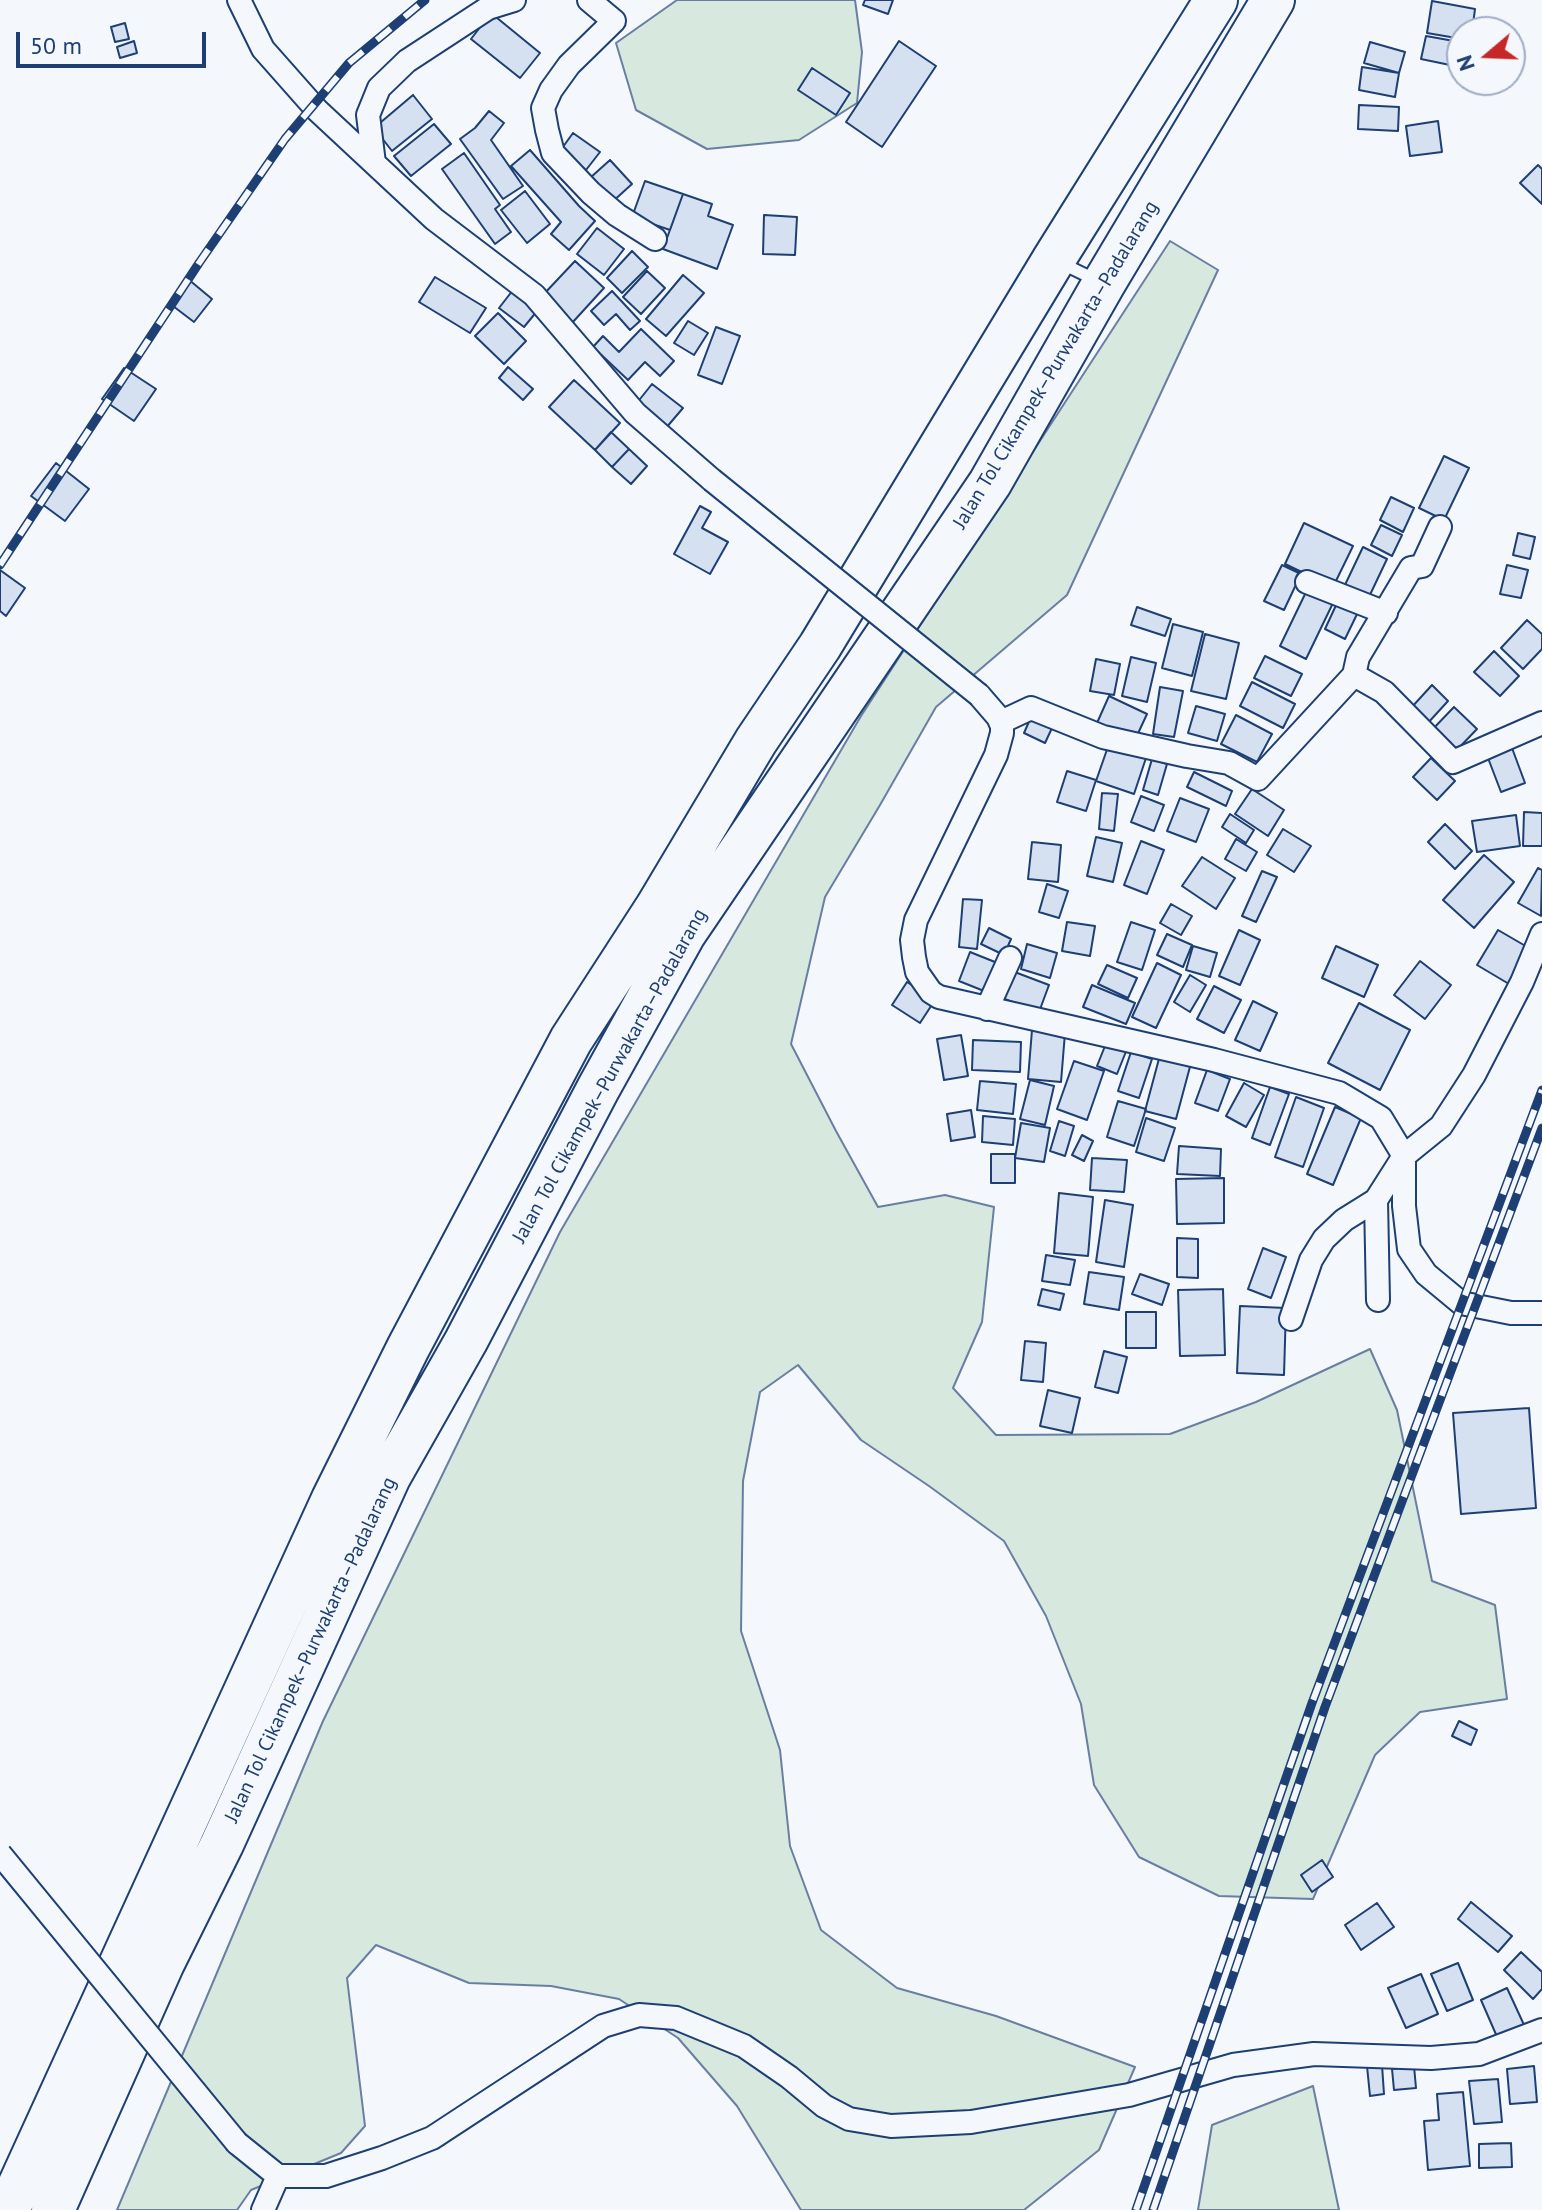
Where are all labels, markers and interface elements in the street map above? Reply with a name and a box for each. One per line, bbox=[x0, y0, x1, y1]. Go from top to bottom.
scale bar bbox=[20, 16, 210, 66]
north arrow bbox=[1446, 16, 1526, 96]
text: 50 m bbox=[30, 30, 82, 61]
text: N bbox=[1450, 52, 1481, 75]
street label: Jalan Tol Cikampek–Purwakarta–Padalarang bbox=[948, 197, 1164, 533]
street label: Jalan Tol Cikampek–Purwakarta–Padalarang bbox=[508, 905, 712, 1247]
street label: Jalan Tol Cikampek–Purwakarta–Padalarang bbox=[220, 1474, 402, 1826]

